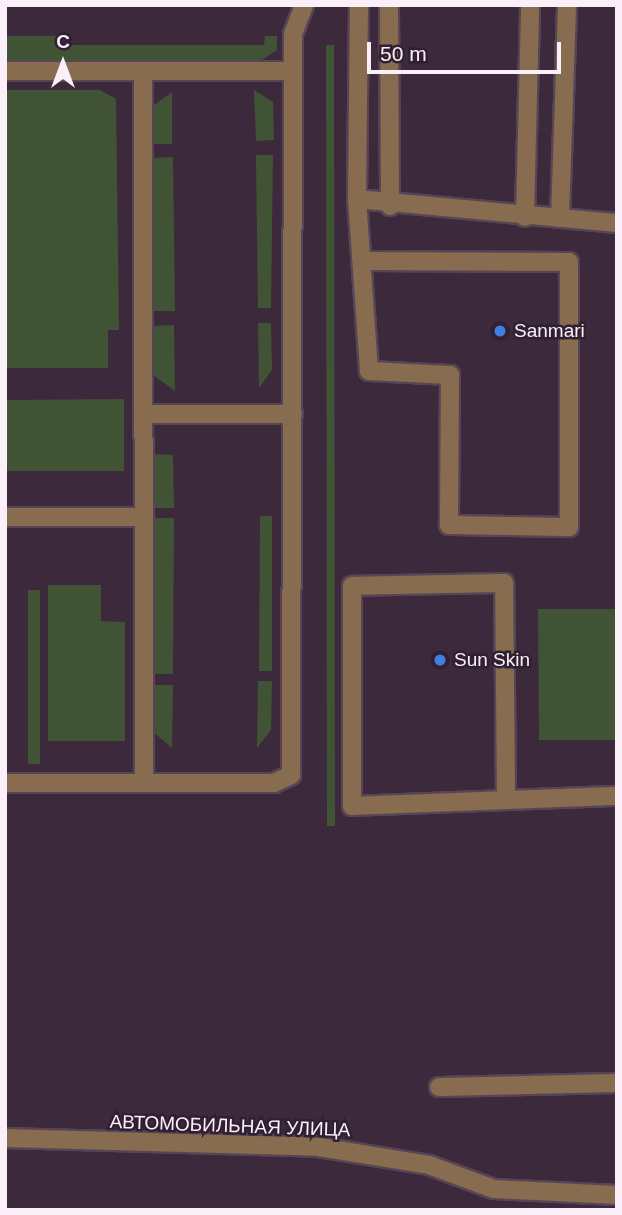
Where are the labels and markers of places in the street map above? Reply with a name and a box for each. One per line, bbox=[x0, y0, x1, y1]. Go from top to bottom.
place label: Sanmari bbox=[514, 320, 585, 342]
marker: Sanmari bbox=[492, 323, 508, 339]
place label: Sun Skin bbox=[454, 649, 530, 671]
marker: Sun Skin bbox=[432, 652, 448, 668]

